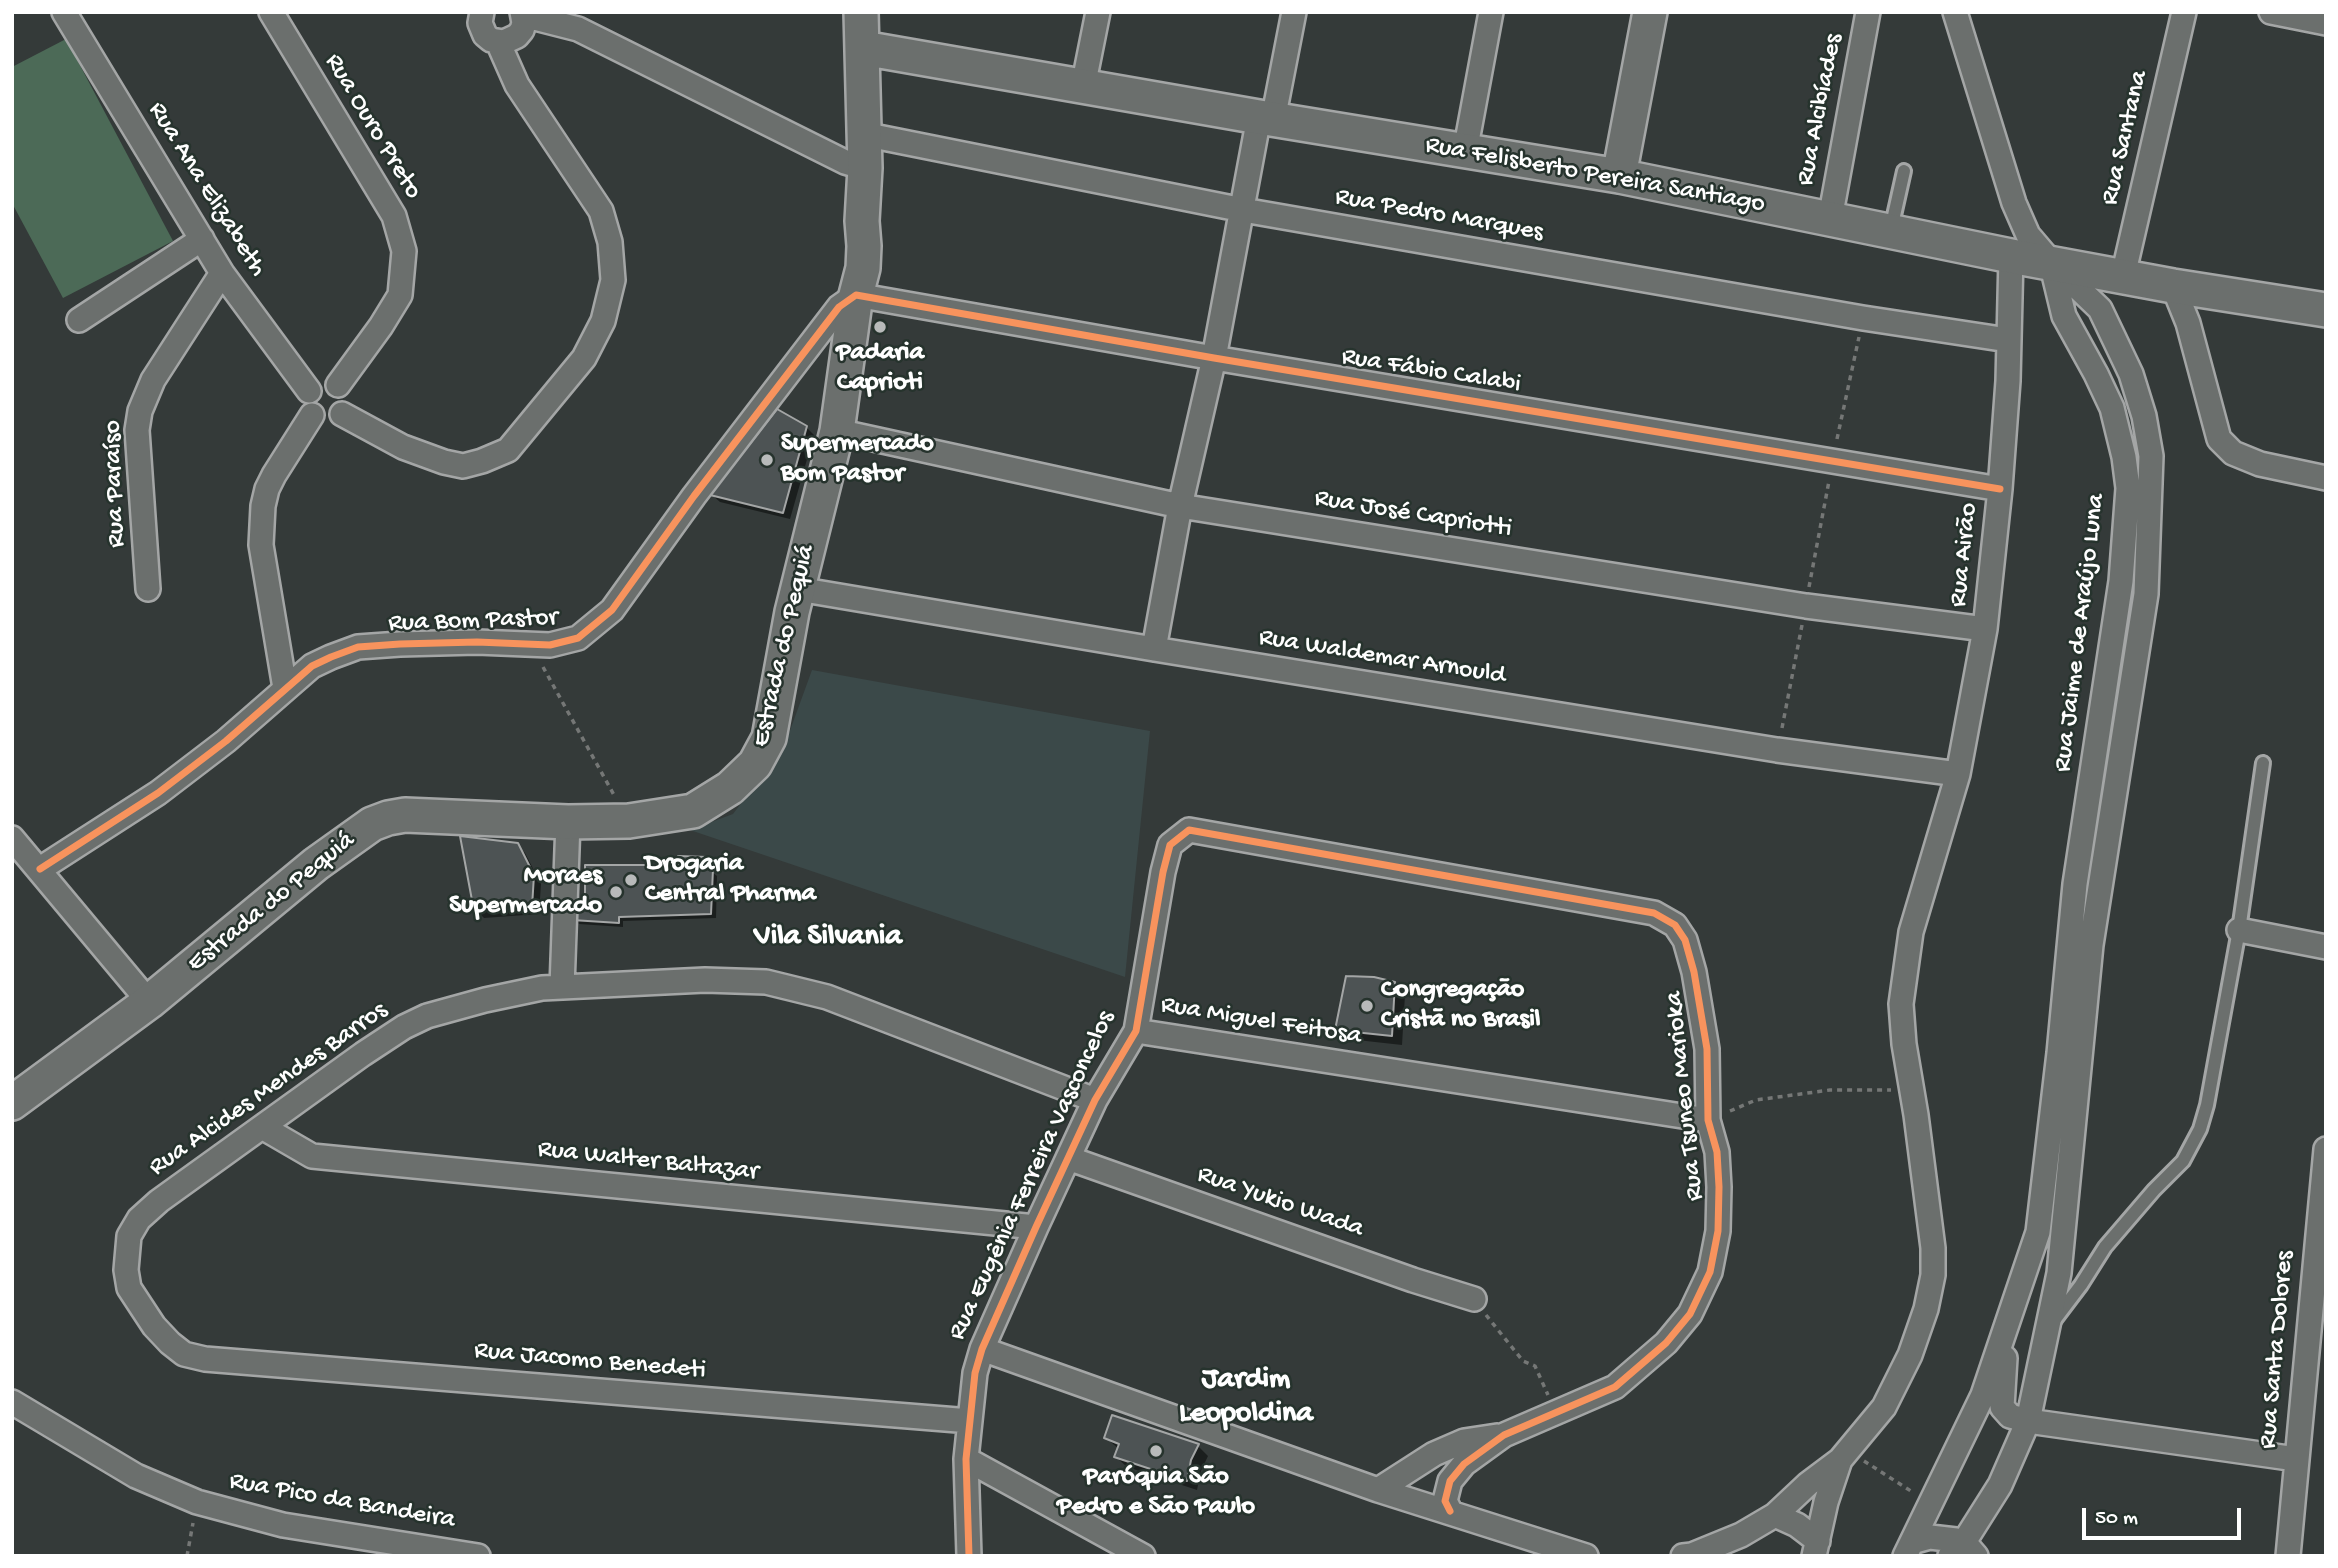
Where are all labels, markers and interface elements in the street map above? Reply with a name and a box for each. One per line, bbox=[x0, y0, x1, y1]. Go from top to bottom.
street label: Rua Alcibíades bbox=[1791, 31, 1851, 189]
street label: Rua Ouro Preto bbox=[316, 49, 428, 205]
street label: Rua Santana bbox=[2095, 68, 2157, 208]
street label: Rua Ana Elizabeth bbox=[140, 97, 272, 283]
street label: Rua Felisberto Pereira Santiago bbox=[1423, 131, 1767, 221]
street label: Rua Pedro Marques bbox=[1333, 182, 1545, 250]
marker: Padaria Caprioti bbox=[872, 319, 888, 335]
place label: Padaria Caprioti bbox=[836, 338, 924, 400]
street label: Rua Fábio Calabi bbox=[1339, 342, 1523, 402]
street label: Rua Paraíso bbox=[98, 420, 134, 548]
place label: Supermercado Bom Pastor bbox=[781, 429, 934, 490]
marker: Supermercado Bom Pastor bbox=[759, 452, 775, 468]
street label: Rua José Capriotti bbox=[1312, 484, 1514, 546]
street label: Rua Jaime de Araújo Luna bbox=[2048, 492, 2114, 774]
street label: Rua Airão bbox=[1944, 501, 1986, 609]
street label: Estrada do Pequiá bbox=[747, 542, 823, 750]
street label: Rua Bom Pastor bbox=[388, 603, 558, 641]
street label: Rua Waldemar Arnould bbox=[1257, 623, 1507, 693]
street label: Estrada do Pequiá bbox=[182, 826, 362, 980]
place label: Drogaria Central Pharma bbox=[645, 849, 816, 910]
place label: Moraes Supermercado bbox=[449, 861, 602, 922]
marker: Drogaria Central Pharma bbox=[623, 872, 639, 888]
marker: Moraes Supermercado bbox=[608, 884, 624, 900]
district label: Vila Silvania bbox=[754, 920, 902, 956]
place label: Congregação Cristã no Brasil bbox=[1381, 975, 1541, 1036]
street label: Rua Tsuneo Marioka bbox=[1659, 990, 1713, 1202]
street label: Rua Miguel Feitosa bbox=[1158, 991, 1364, 1053]
street label: Rua Alcides Mendes Barros bbox=[144, 996, 394, 1184]
marker: Congregação Cristã no Brasil bbox=[1359, 998, 1375, 1014]
street label: Rua Eugênia Ferreira Vasconcelos bbox=[943, 1006, 1123, 1346]
street label: Rua Walter Baltazar bbox=[536, 1135, 760, 1189]
street label: Rua Yukio Wada bbox=[1193, 1160, 1367, 1246]
street label: Rua Santa Dolores bbox=[2254, 1250, 2302, 1450]
street label: Rua Jacomo Benedeti bbox=[473, 1336, 707, 1388]
district label: Jardim Leopoldina bbox=[1179, 1363, 1313, 1434]
marker: Paróquia São Pedro e São Paulo bbox=[1148, 1443, 1164, 1459]
place label: Paróquia São Pedro e São Paulo bbox=[1057, 1462, 1255, 1524]
street label: Rua Pico da Bandeira bbox=[227, 1467, 457, 1537]
scale bar bbox=[2086, 1494, 2245, 1538]
text: 50 m bbox=[2095, 1507, 2138, 1532]

